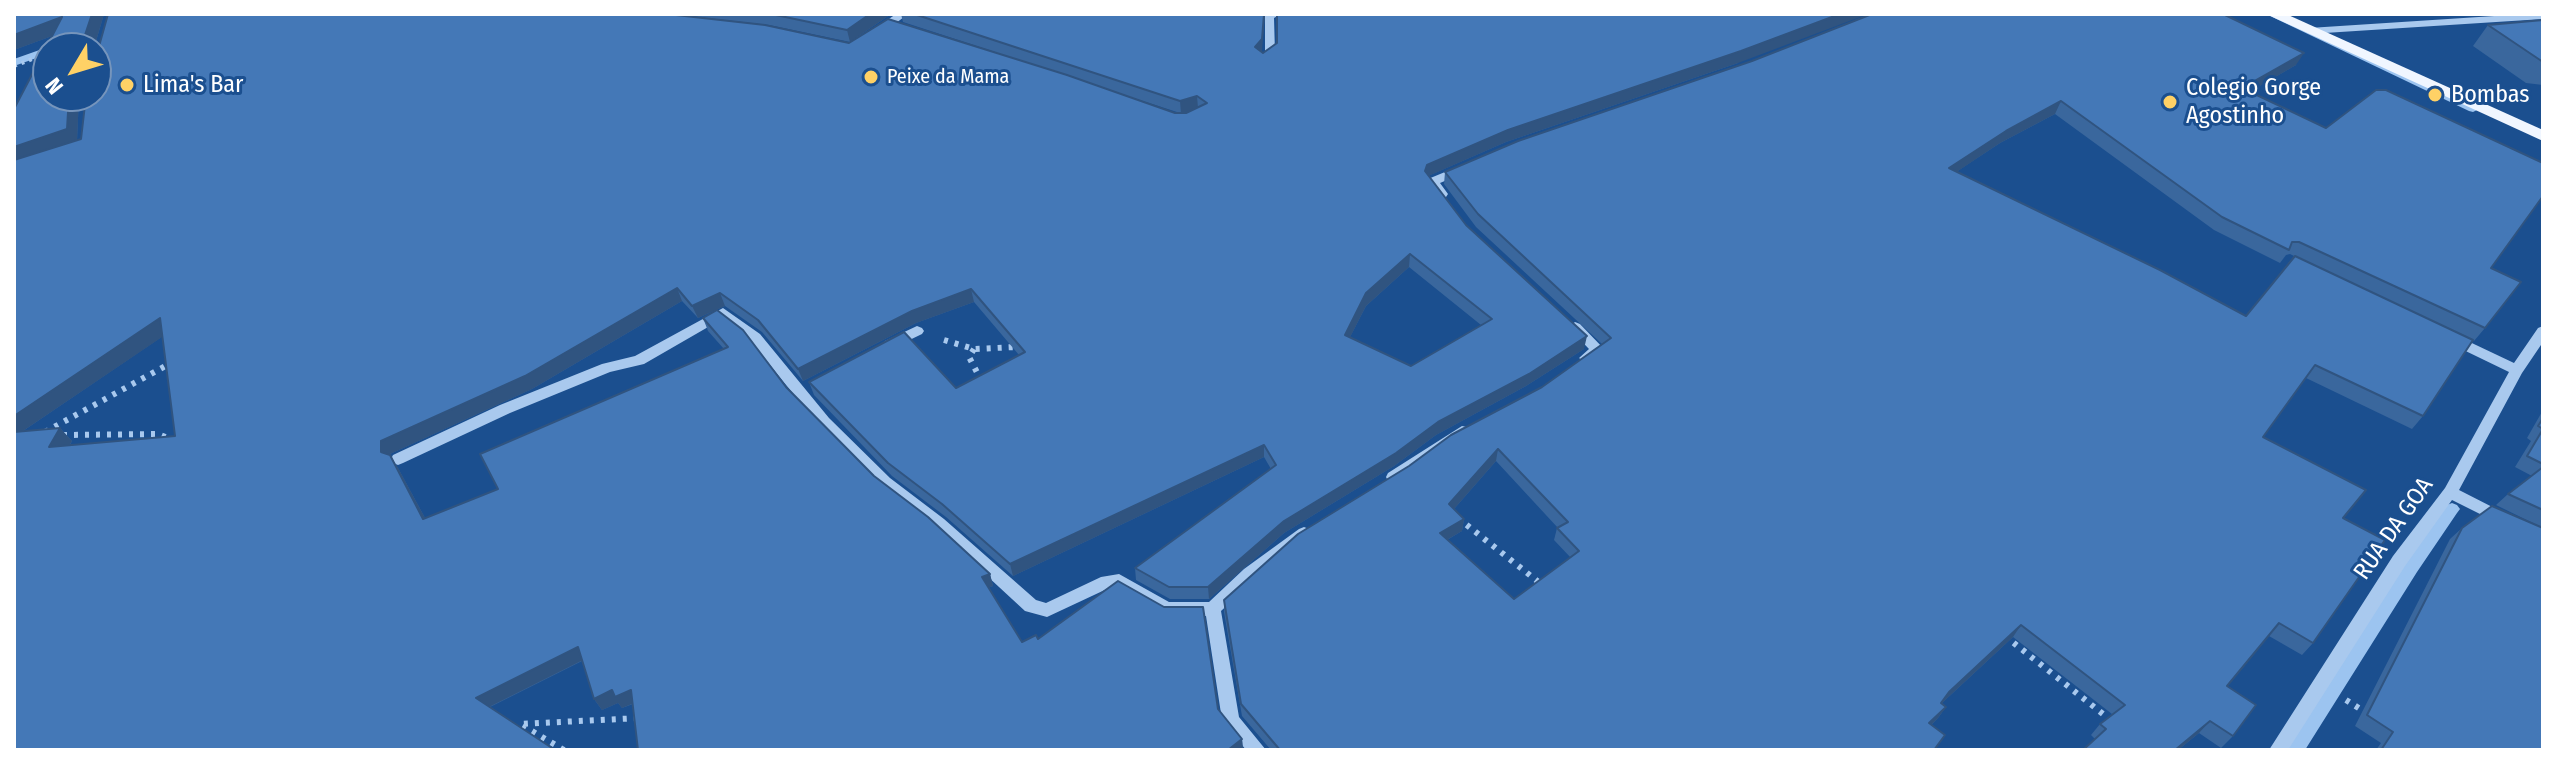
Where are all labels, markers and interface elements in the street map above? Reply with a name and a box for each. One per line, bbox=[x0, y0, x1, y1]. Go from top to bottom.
north arrow bbox=[32, 32, 112, 112]
place label: Peixe da Mama bbox=[887, 65, 1009, 89]
marker: Peixe da Mama bbox=[862, 68, 880, 86]
place label: Lima's Bar bbox=[143, 71, 243, 99]
text: N bbox=[40, 72, 69, 99]
place label: Colegio Gorge Agostinho bbox=[2186, 74, 2321, 130]
marker: Lima's Bar bbox=[118, 76, 136, 94]
place label: Bombas bbox=[2451, 81, 2530, 109]
marker: Bombas bbox=[2426, 86, 2444, 104]
marker: Colegio Gorge Agostinho bbox=[2161, 93, 2179, 111]
street label: RUA DA GOA bbox=[2348, 472, 2440, 586]

